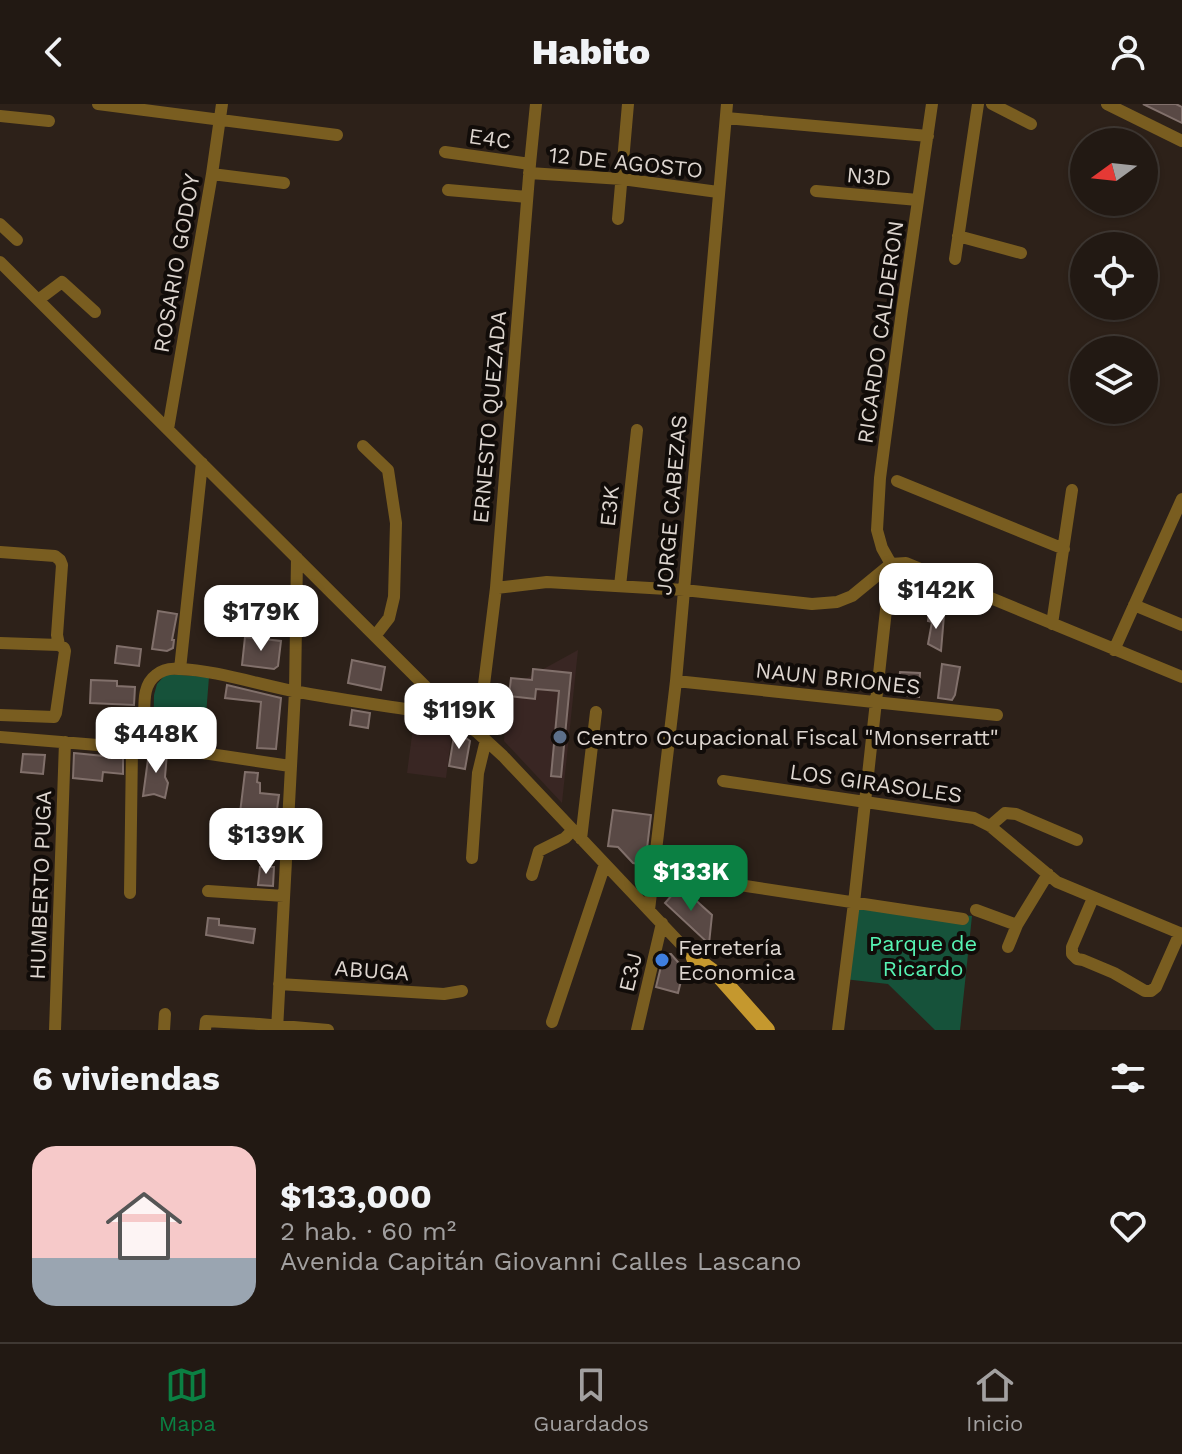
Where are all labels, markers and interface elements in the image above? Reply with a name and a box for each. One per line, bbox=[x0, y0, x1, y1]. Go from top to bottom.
icon: back bbox=[32, 30, 76, 74]
icon: person bbox=[1106, 30, 1150, 74]
text: Habito bbox=[532, 31, 650, 73]
street label: E4C bbox=[467, 123, 513, 154]
north arrow bbox=[1070, 128, 1158, 216]
map controls bbox=[1070, 128, 1158, 424]
street label: 12 DE AGOSTO bbox=[548, 142, 704, 183]
street label: N3D bbox=[846, 162, 892, 191]
street label: ROSARIO GODOY bbox=[148, 171, 205, 355]
street label: RICARDO CALDERON bbox=[852, 219, 909, 445]
button: locate bbox=[1070, 232, 1158, 320]
street label: ERNESTO QUEZADA bbox=[468, 310, 511, 524]
button: layers bbox=[1070, 336, 1158, 424]
street label: JORGE CABEZAS bbox=[651, 414, 692, 596]
street label: E3K bbox=[595, 484, 624, 528]
pin: $142K bbox=[880, 563, 992, 631]
text: $142K bbox=[897, 574, 975, 604]
pin: $179K bbox=[205, 585, 317, 653]
text: $179K bbox=[222, 596, 300, 626]
street label: NAUN BRIONES bbox=[754, 657, 922, 700]
pin: $119K bbox=[403, 683, 515, 751]
text: $119K bbox=[422, 694, 496, 724]
pin: $448K bbox=[100, 707, 212, 775]
text: $448K bbox=[114, 718, 198, 748]
place label: Centro Ocupacional Fiscal "Monserratt" bbox=[576, 725, 999, 750]
marker: Centro Ocupacional Fiscal "Monserratt" bbox=[551, 728, 569, 746]
street label: LOS GIRASOLES bbox=[788, 759, 964, 808]
street label: HUMBERTO PUGA bbox=[25, 790, 56, 980]
pin: $139K bbox=[210, 808, 322, 876]
text: $139K bbox=[227, 819, 305, 849]
pin: $133K bbox=[635, 845, 747, 913]
text: $133K bbox=[653, 856, 729, 886]
park label: Parque de Ricardo bbox=[869, 931, 977, 981]
place label: Ferretería Economica bbox=[678, 935, 796, 985]
street label: E3J bbox=[614, 950, 647, 994]
marker: Ferretería Economica bbox=[653, 951, 671, 969]
street label: ABUGA bbox=[334, 955, 410, 986]
icon: filters bbox=[1106, 1056, 1150, 1100]
text: 6 viviendas bbox=[32, 1058, 220, 1098]
text: $133,000 bbox=[280, 1176, 432, 1216]
icon: home bbox=[96, 1178, 192, 1274]
icon: heart bbox=[1106, 1204, 1150, 1248]
text: 2 hab. · 60 m² bbox=[280, 1216, 456, 1246]
text: Avenida Capitán Giovanni Calles Lascano bbox=[280, 1246, 802, 1276]
tab: Mapa bbox=[159, 1363, 216, 1436]
tab: Guardados bbox=[533, 1363, 649, 1436]
tab: Inicio bbox=[966, 1363, 1023, 1436]

